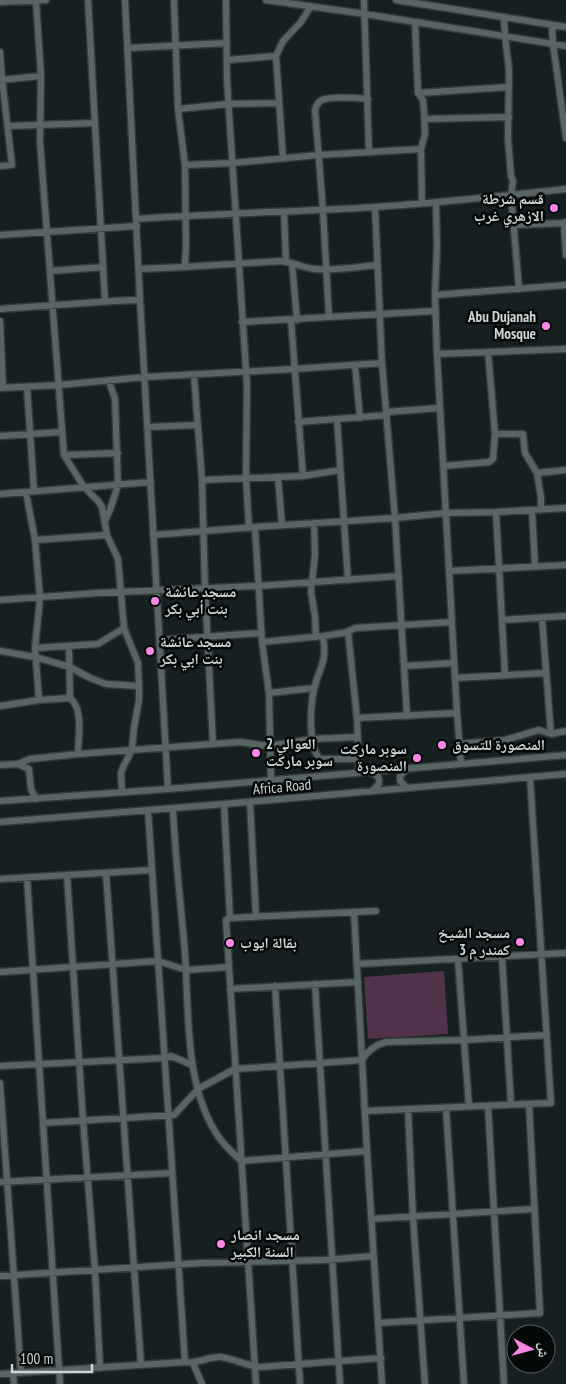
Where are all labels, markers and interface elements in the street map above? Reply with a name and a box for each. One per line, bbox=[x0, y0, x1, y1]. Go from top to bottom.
place label: قسم شرطة الازهري غرب bbox=[474, 189, 544, 228]
marker: قسم شرطة الازهري غرب bbox=[548, 202, 560, 214]
place label: Abu Dujanah Mosque bbox=[467, 307, 536, 343]
marker: Abu Dujanah Mosque bbox=[540, 320, 552, 332]
place label: مسجد عائشة بنت أبي بكر bbox=[164, 582, 236, 621]
marker: مسجد عائشة بنت أبي بكر bbox=[149, 595, 161, 607]
place label: مسجد عائشة بنت ابي بكر bbox=[159, 632, 231, 671]
marker: مسجد عائشة بنت ابي بكر bbox=[144, 645, 156, 657]
place label: العوالي 2 سوبر ماركت bbox=[266, 734, 333, 770]
place label: المنصورة للتسوق bbox=[452, 735, 545, 754]
place label: سوبر ماركت المنصورة bbox=[340, 739, 407, 775]
marker: المنصورة للتسوق bbox=[436, 739, 448, 751]
marker: العوالي 2 سوبر ماركت bbox=[250, 747, 262, 759]
marker: سوبر ماركت المنصورة bbox=[411, 752, 423, 764]
street label: Africa Road bbox=[252, 774, 312, 799]
place label: مسجد الشيخ كمندر م 3 bbox=[438, 923, 510, 960]
place label: بقالة ايوب bbox=[240, 933, 297, 952]
marker: مسجد الشيخ كمندر م 3 bbox=[514, 936, 526, 948]
marker: بقالة ايوب bbox=[224, 937, 236, 949]
place label: مسجد انصار السنة الكبير bbox=[230, 1225, 300, 1261]
marker: مسجد انصار السنة الكبير bbox=[215, 1238, 227, 1250]
north arrow bbox=[506, 1324, 556, 1374]
scale bar bbox=[12, 1342, 92, 1374]
text: ش bbox=[534, 1342, 554, 1359]
text: 100 m bbox=[20, 1349, 53, 1368]

